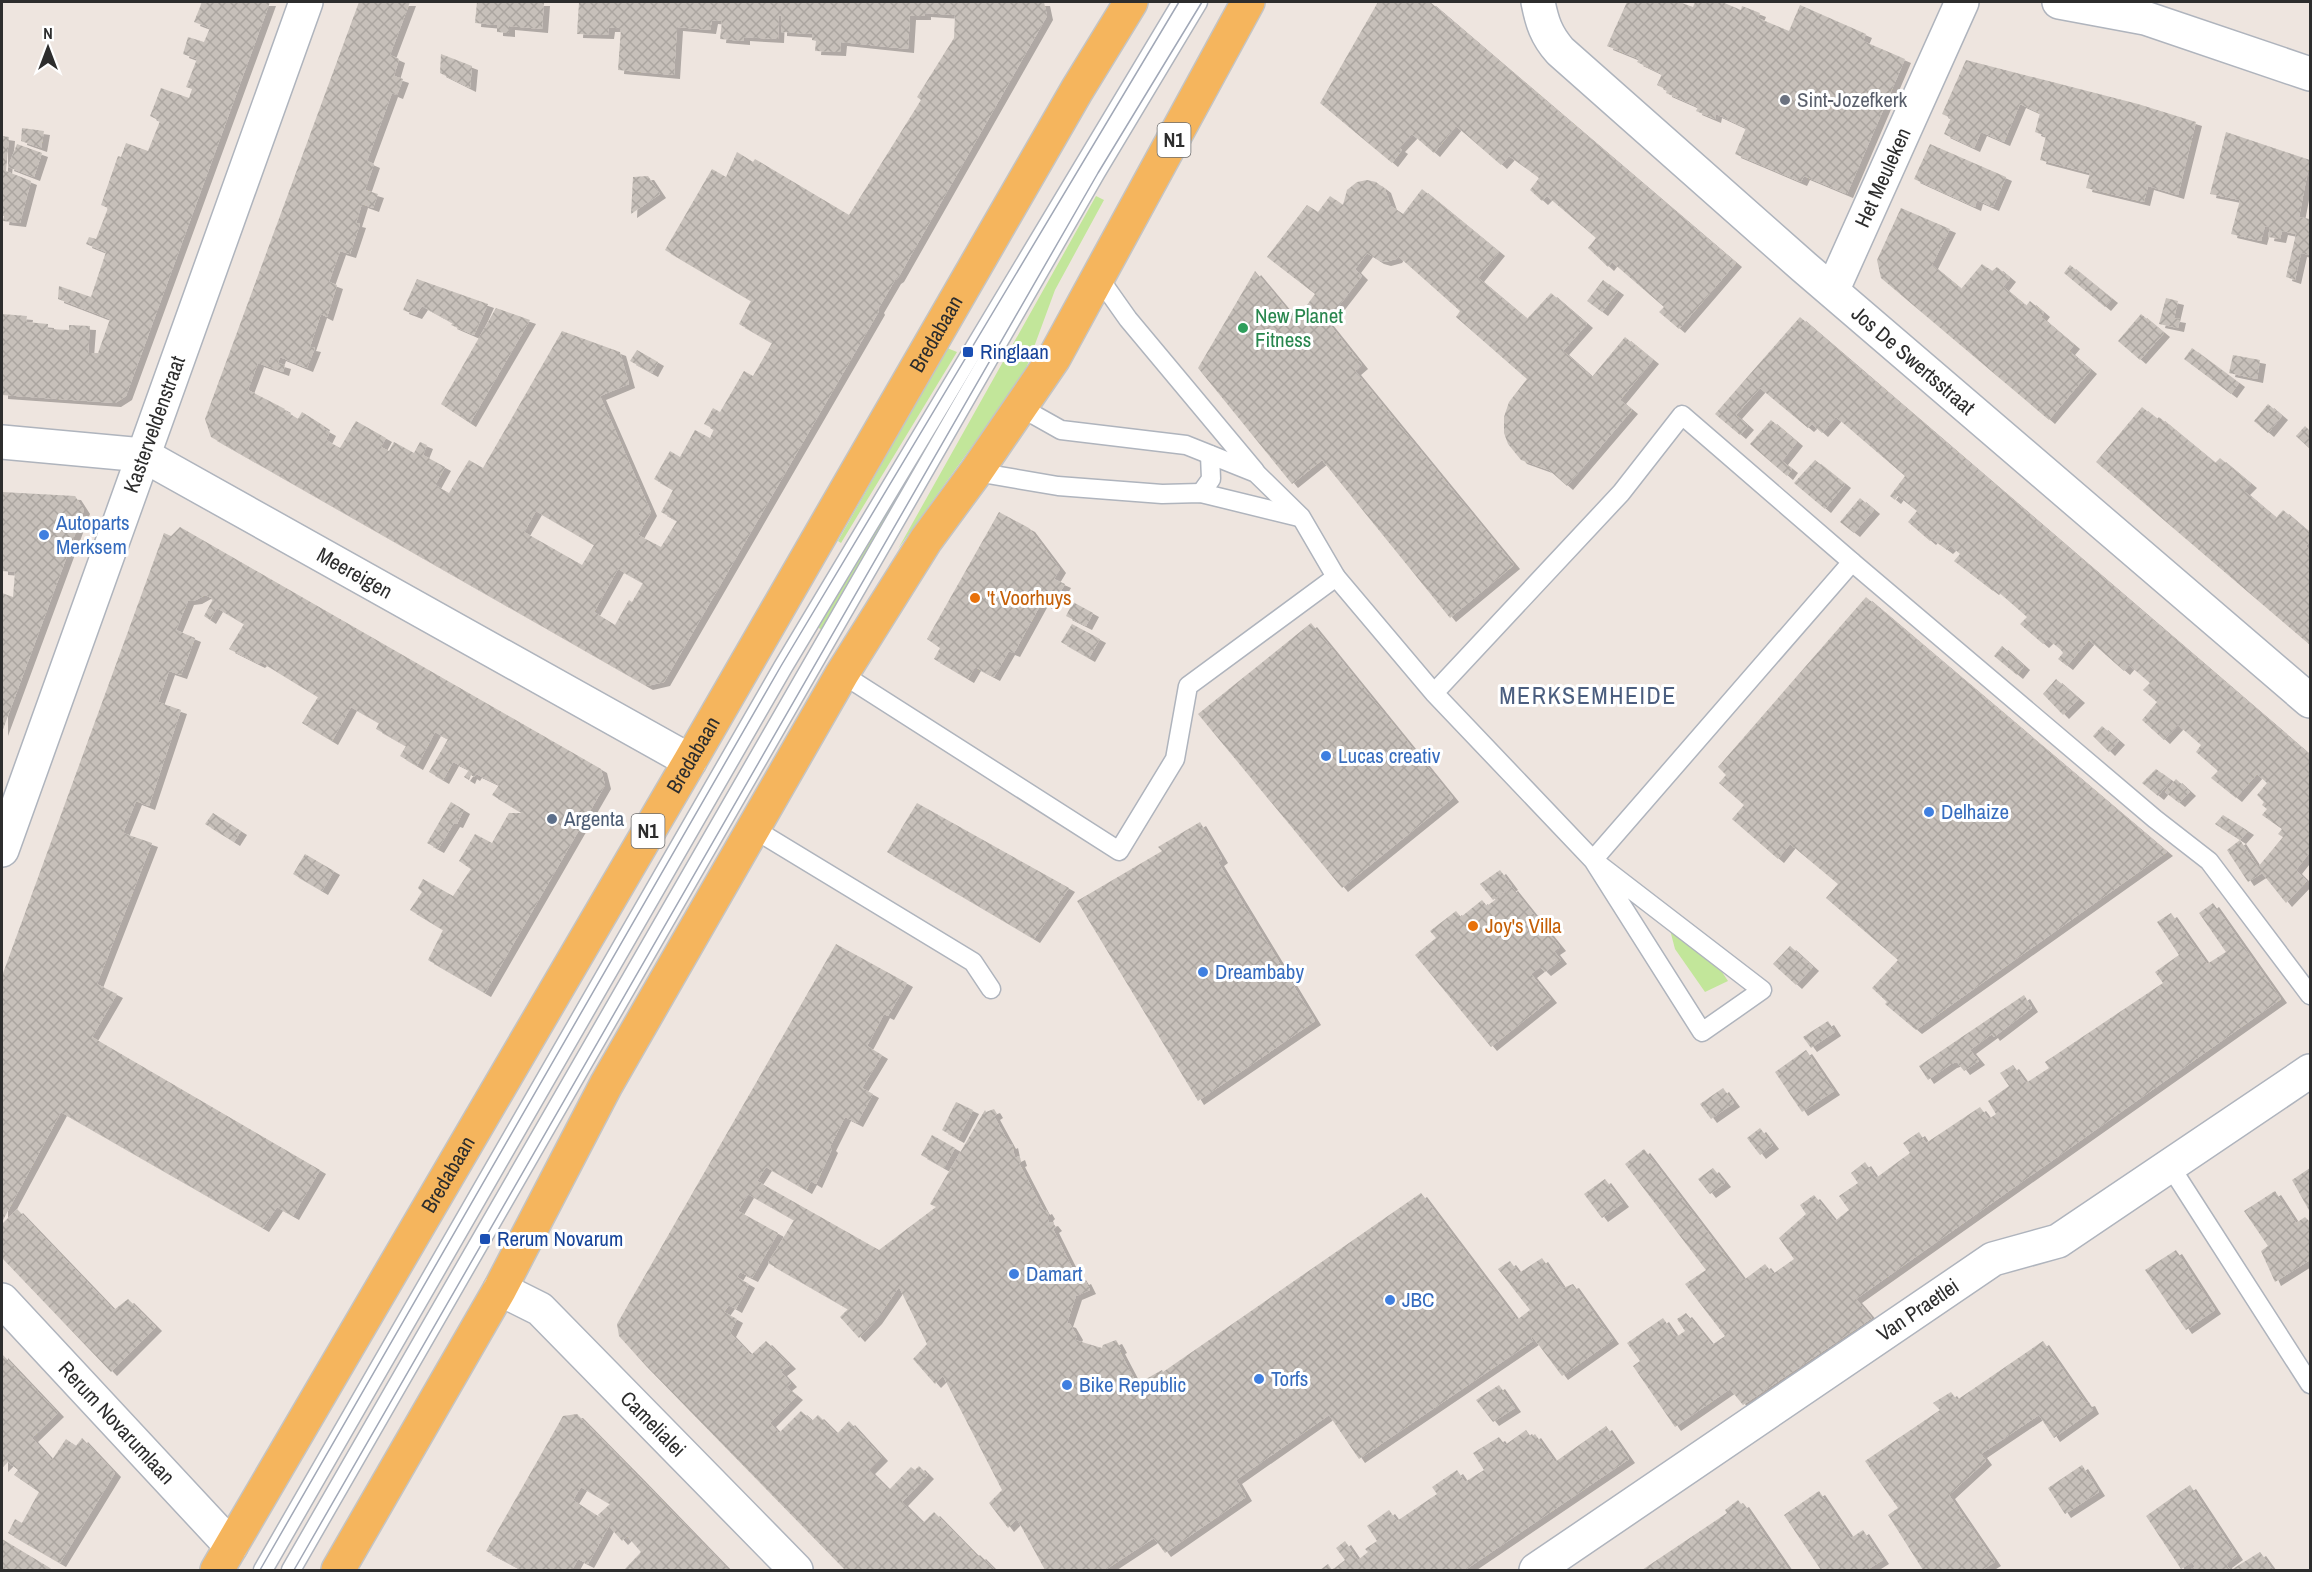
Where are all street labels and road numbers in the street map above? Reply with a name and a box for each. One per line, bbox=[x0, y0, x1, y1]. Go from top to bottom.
road number: N1 bbox=[1158, 123, 1190, 157]
street label: Het Meuleken bbox=[1848, 123, 1918, 232]
street label: Bredabaan bbox=[902, 290, 969, 378]
street label: Jos De Swertsstraat bbox=[1845, 299, 1982, 421]
street label: Kasterveldenstraat bbox=[116, 352, 192, 497]
street label: Meereigen bbox=[312, 540, 398, 606]
street label: Bredabaan bbox=[659, 711, 727, 799]
road number: N1 bbox=[632, 814, 664, 848]
street label: Bredabaan bbox=[414, 1131, 482, 1218]
street label: Van Praetlei bbox=[1871, 1271, 1965, 1348]
street label: Rerum Novarumlaan bbox=[52, 1355, 182, 1491]
street label: Camelialei bbox=[614, 1384, 692, 1463]

